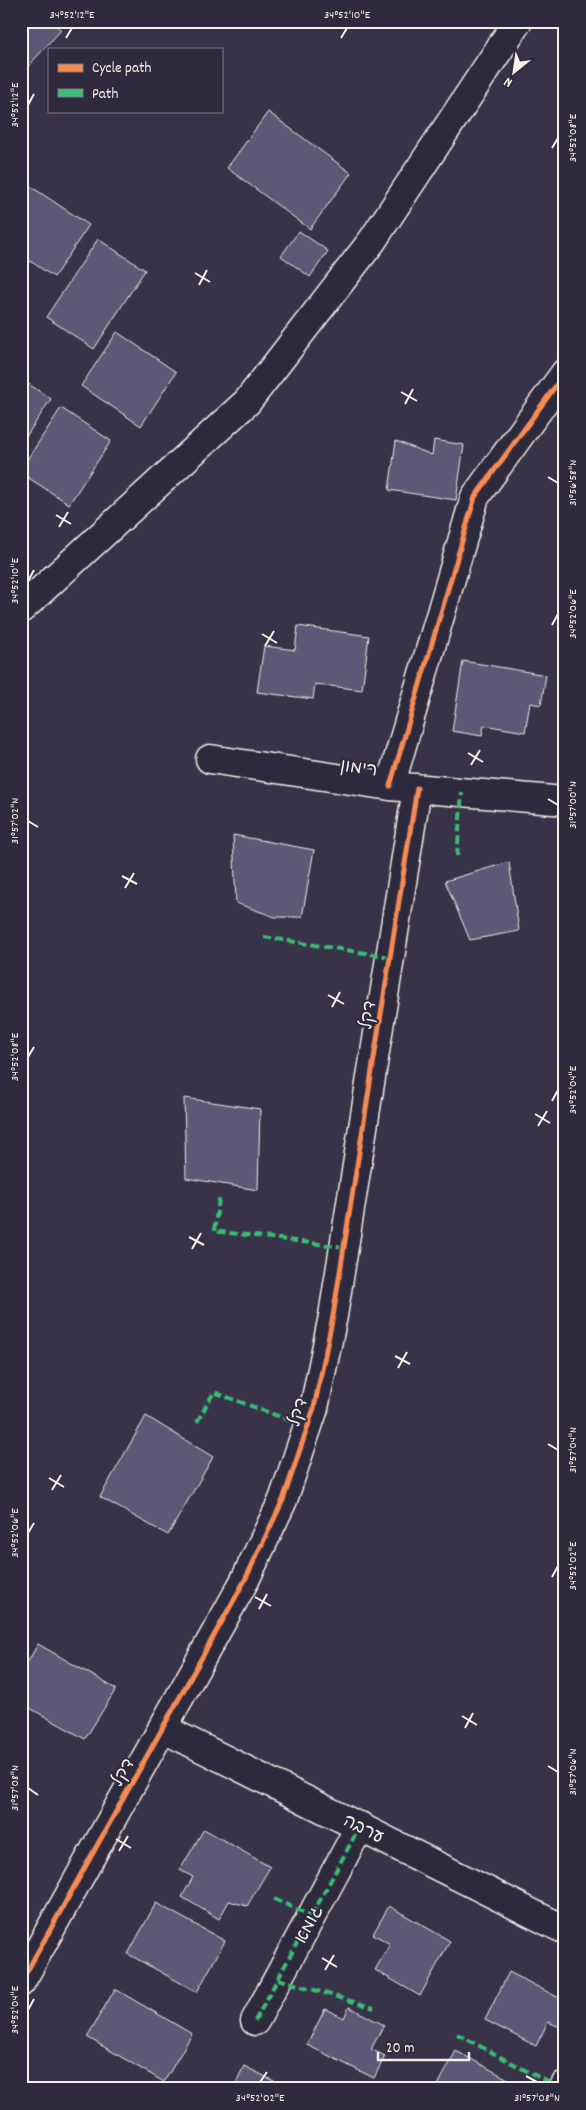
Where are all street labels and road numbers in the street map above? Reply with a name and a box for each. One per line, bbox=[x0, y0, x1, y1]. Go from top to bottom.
street label: רימון bbox=[338, 755, 379, 784]
street label: דקל bbox=[355, 999, 384, 1032]
street label: דקל bbox=[283, 1395, 316, 1430]
street label: דקל bbox=[106, 1755, 142, 1792]
street label: ערבה bbox=[338, 1809, 388, 1851]
street label: גומא bbox=[290, 1902, 331, 1949]

